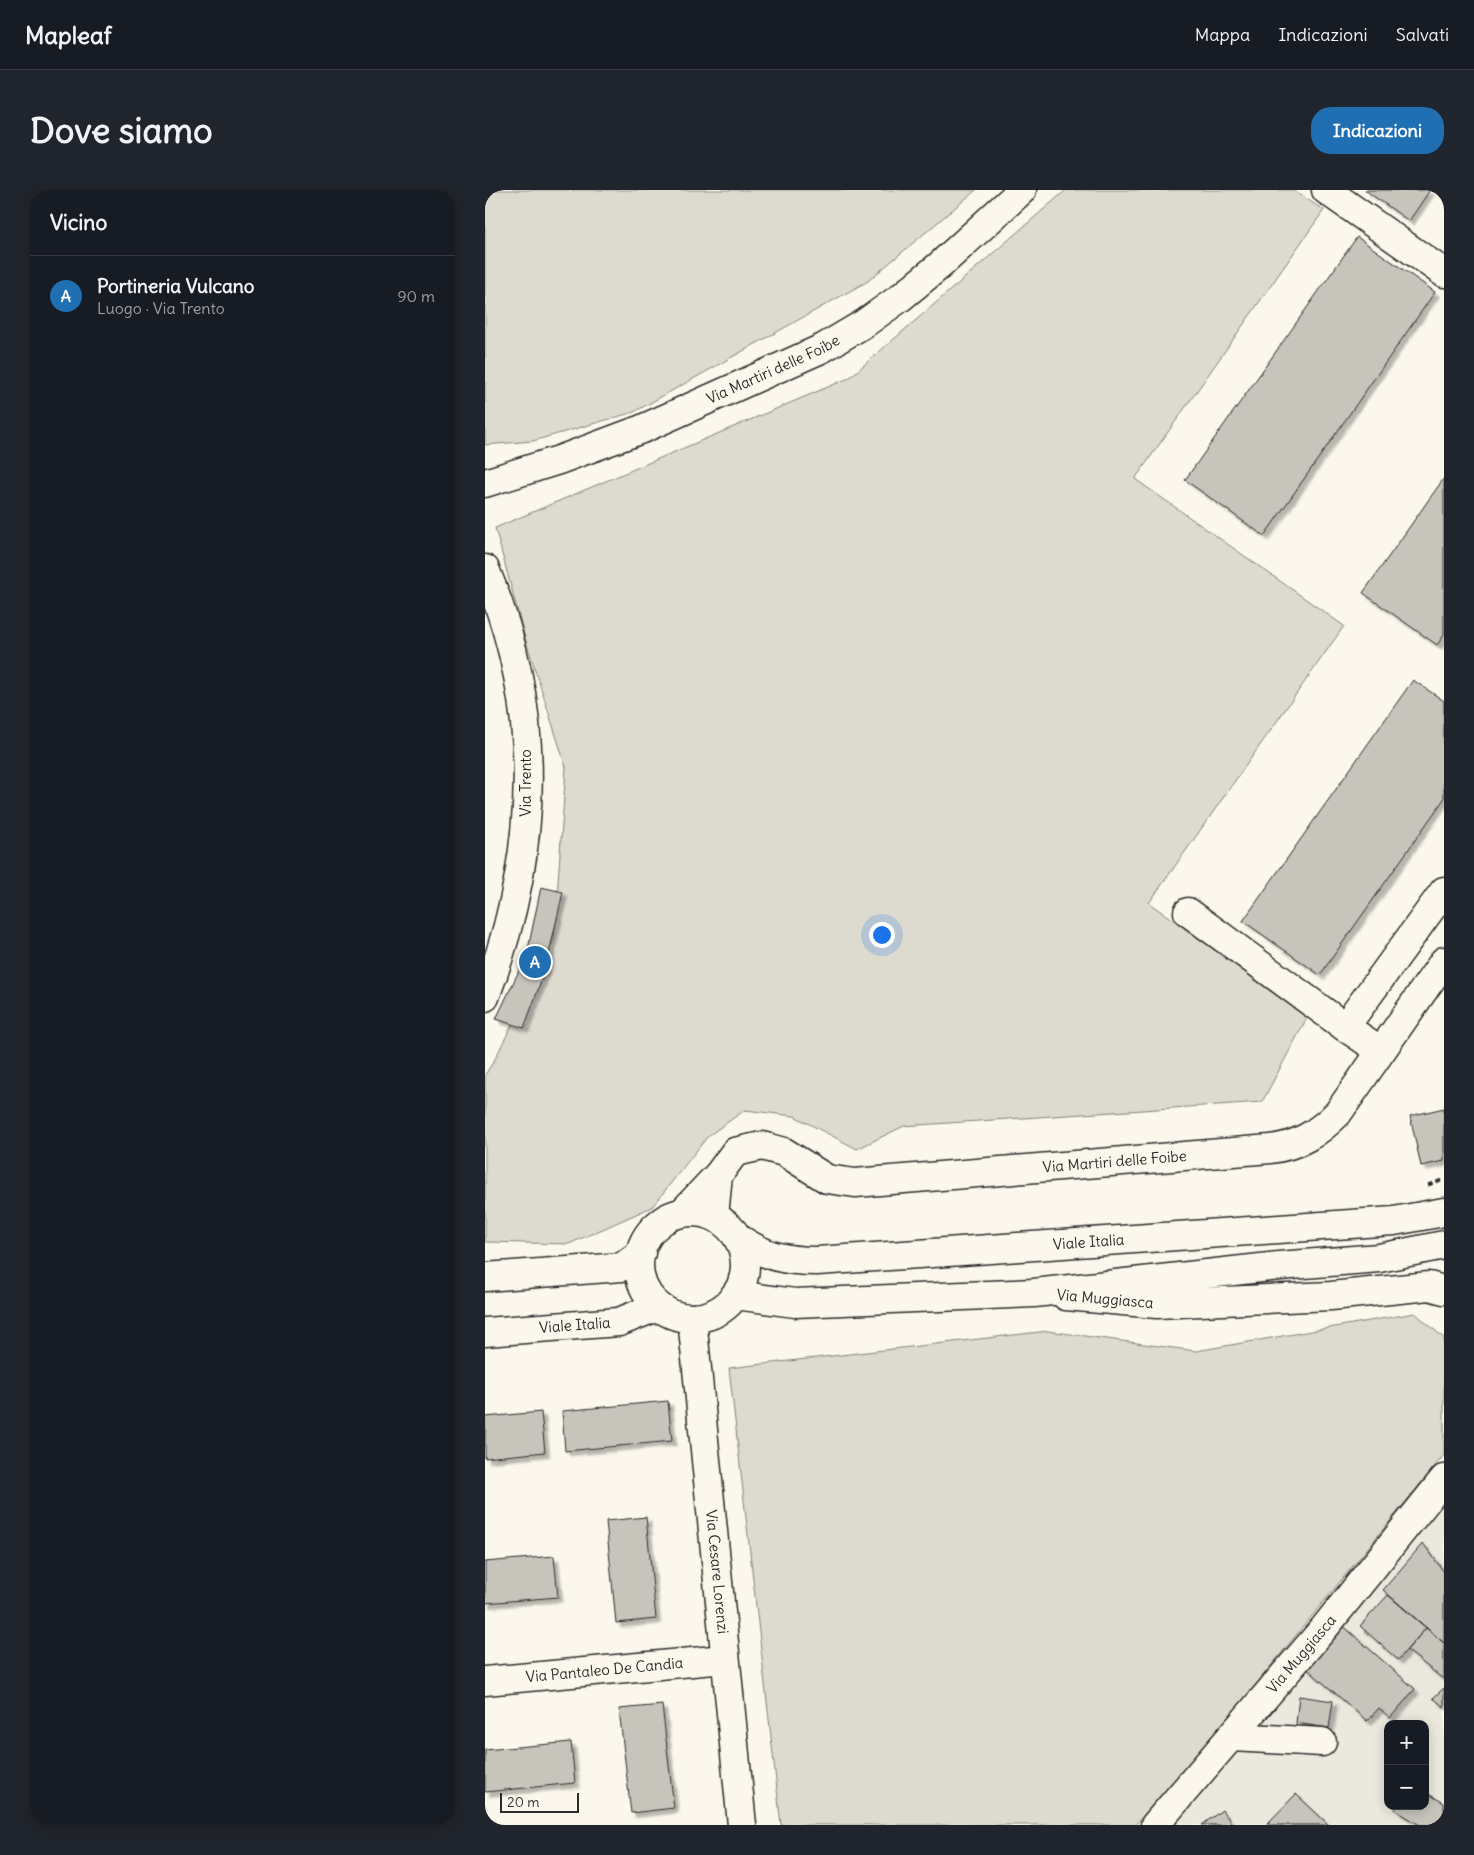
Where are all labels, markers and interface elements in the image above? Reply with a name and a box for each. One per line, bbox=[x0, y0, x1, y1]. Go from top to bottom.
text: Mapleaf bbox=[25, 20, 112, 50]
text: Mappa bbox=[1195, 23, 1250, 46]
text: Indicazioni bbox=[1278, 23, 1368, 46]
text: Salvati bbox=[1396, 23, 1449, 46]
button: Indicazioni bbox=[1311, 107, 1444, 154]
text: Dove siamo bbox=[30, 108, 213, 152]
text: Vicino bbox=[50, 209, 107, 236]
text: Portineria Vulcano bbox=[97, 274, 254, 298]
text: A bbox=[61, 286, 71, 306]
text: 90 m bbox=[397, 286, 435, 306]
text: Luogo · Via Trento bbox=[97, 298, 225, 318]
street label: Via Martiri delle Foibe bbox=[703, 330, 843, 408]
street label: Via Trento bbox=[516, 749, 535, 817]
your location bbox=[869, 922, 895, 948]
pin: A bbox=[519, 943, 551, 981]
street label: Via Martiri delle Foibe bbox=[1042, 1146, 1187, 1177]
street label: Viale Italia bbox=[1052, 1230, 1125, 1254]
street label: Via Muggiasca bbox=[1056, 1285, 1155, 1312]
street label: Viale Italia bbox=[538, 1313, 612, 1337]
street label: Via Cesare Lorenzi bbox=[702, 1509, 733, 1635]
street label: Via Muggiasca bbox=[1262, 1611, 1340, 1697]
street label: Via Pantaleo De Candia bbox=[525, 1653, 684, 1686]
map controls bbox=[1384, 1720, 1429, 1810]
button: + bbox=[1384, 1720, 1429, 1765]
button: − bbox=[1384, 1765, 1429, 1810]
scale bar bbox=[500, 1790, 579, 1813]
text: 20 m bbox=[507, 1793, 540, 1811]

